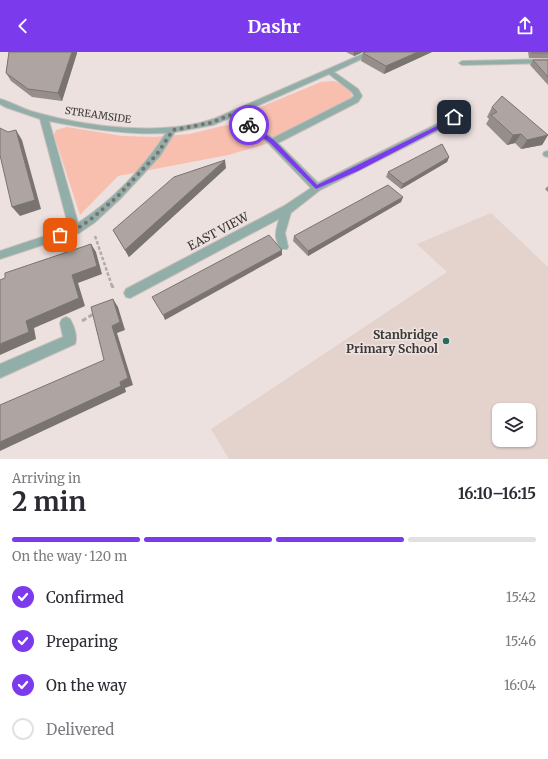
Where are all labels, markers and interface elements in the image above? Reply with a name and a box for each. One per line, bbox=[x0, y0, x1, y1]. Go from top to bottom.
icon: back bbox=[12, 15, 34, 37]
text: Dashr bbox=[247, 15, 301, 38]
icon: share bbox=[514, 15, 536, 37]
pin bbox=[437, 100, 471, 134]
street label: STREAMSIDE bbox=[64, 104, 133, 126]
courier bbox=[229, 105, 269, 145]
icon: home bbox=[443, 106, 465, 128]
icon: bike bbox=[238, 114, 260, 136]
street label: EAST VIEW bbox=[185, 208, 252, 253]
pin bbox=[43, 218, 77, 252]
icon: bag bbox=[49, 224, 71, 246]
place label: Stanbridge Primary School bbox=[346, 327, 438, 356]
marker: Stanbridge Primary School bbox=[441, 336, 451, 346]
map controls bbox=[492, 403, 536, 447]
button: layers bbox=[492, 403, 536, 447]
text: Arriving in bbox=[12, 470, 81, 487]
text: 16:10–16:15 bbox=[458, 484, 536, 503]
text: 2 min bbox=[12, 485, 86, 518]
text: On the way · 120 m bbox=[12, 548, 127, 565]
icon: check bbox=[12, 586, 34, 608]
text: Confirmed bbox=[46, 588, 124, 607]
text: 15:42 bbox=[506, 589, 536, 606]
icon: check bbox=[12, 630, 34, 652]
text: Preparing bbox=[46, 632, 118, 651]
text: 15:46 bbox=[505, 633, 536, 650]
icon: check bbox=[12, 674, 34, 696]
text: On the way bbox=[46, 676, 127, 695]
text: 16:04 bbox=[504, 677, 536, 694]
text: Delivered bbox=[46, 720, 114, 739]

